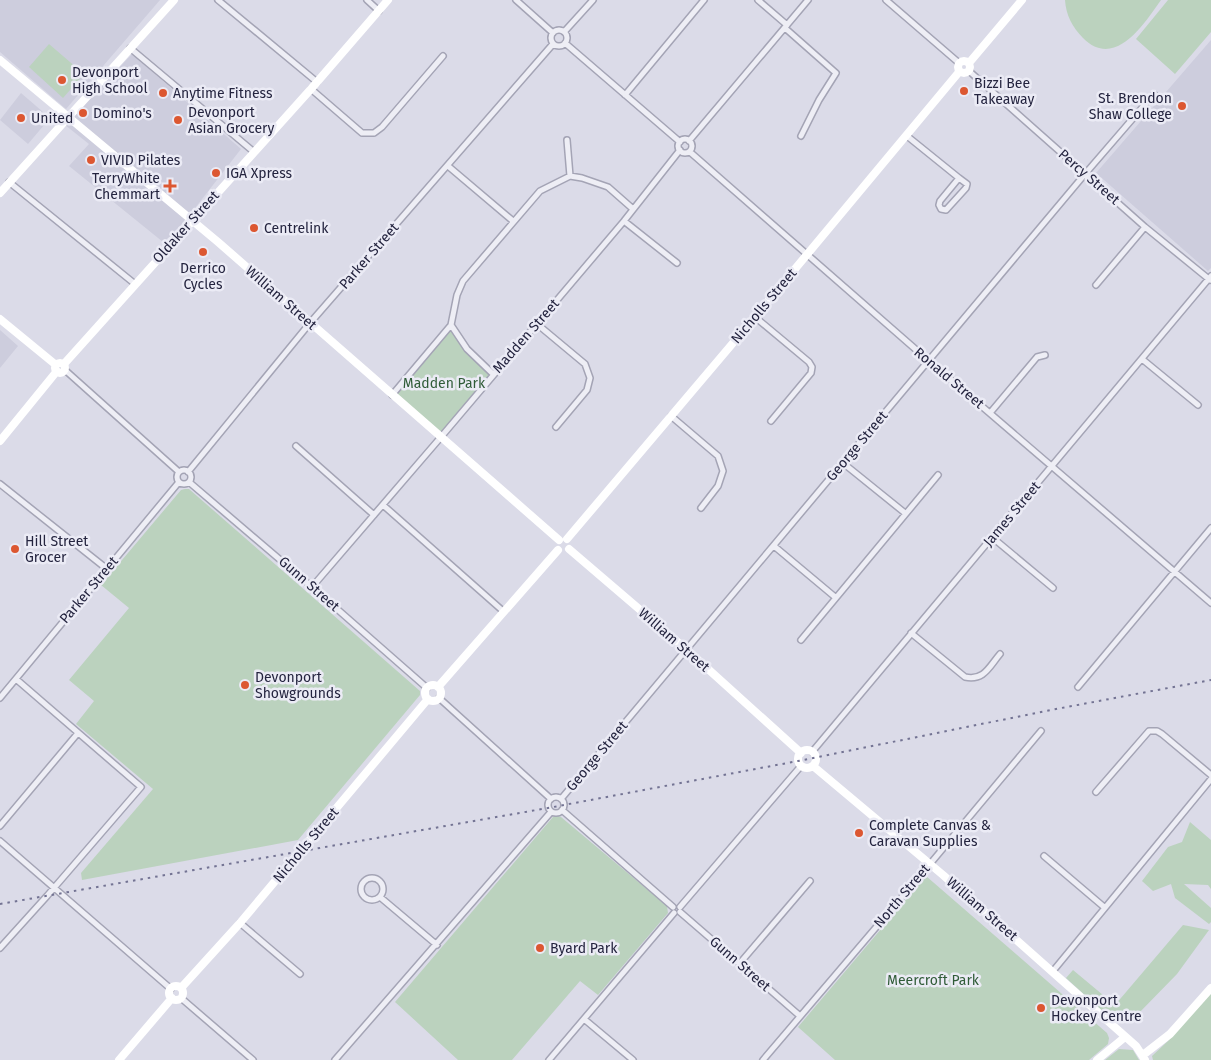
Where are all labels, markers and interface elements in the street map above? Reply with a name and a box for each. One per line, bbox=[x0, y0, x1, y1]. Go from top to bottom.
place label: Devonport High School bbox=[72, 64, 148, 97]
marker: Devonport High School bbox=[56, 74, 68, 86]
place label: Bizzi Bee Takeaway bbox=[974, 75, 1035, 108]
place label: Anytime Fitness bbox=[173, 85, 273, 102]
marker: Bizzi Bee Takeaway bbox=[958, 85, 970, 97]
marker: Anytime Fitness bbox=[157, 87, 169, 99]
place label: St. Brendon Shaw College bbox=[1089, 90, 1172, 123]
marker: St. Brendon Shaw College bbox=[1176, 100, 1188, 112]
place label: Devonport Asian Grocery bbox=[188, 104, 274, 137]
place label: Domino's bbox=[93, 105, 152, 122]
marker: Domino's bbox=[77, 107, 89, 119]
place label: United bbox=[31, 110, 73, 127]
marker: United bbox=[15, 112, 27, 124]
marker: Devonport Asian Grocery bbox=[172, 114, 184, 126]
street label: Percy Street bbox=[1055, 146, 1124, 209]
place label: VIVID Pilates bbox=[101, 152, 181, 169]
marker: VIVID Pilates bbox=[85, 154, 97, 166]
place label: IGA Xpress bbox=[226, 165, 293, 182]
marker: IGA Xpress bbox=[210, 167, 222, 179]
place label: TerryWhite Chemmart bbox=[92, 170, 161, 203]
marker: TerryWhite Chemmart bbox=[164, 180, 176, 192]
street label: Oldaker Street bbox=[149, 187, 224, 267]
street label: Parker Street bbox=[336, 219, 403, 293]
place label: Centrelink bbox=[264, 220, 329, 237]
marker: Centrelink bbox=[248, 222, 260, 234]
marker: Derrico Cycles bbox=[197, 246, 209, 258]
place label: Derrico Cycles bbox=[180, 260, 226, 293]
street label: William Street bbox=[242, 262, 321, 334]
street label: Nicholls Street bbox=[728, 264, 801, 347]
street label: Madden Street bbox=[489, 295, 563, 377]
street label: Ronald Street bbox=[911, 344, 988, 413]
park label: Madden Park bbox=[403, 375, 486, 392]
street label: George Street bbox=[823, 407, 892, 484]
street label: James Street bbox=[980, 477, 1045, 550]
place label: Hill Street Grocer bbox=[25, 533, 89, 566]
marker: Hill Street Grocer bbox=[9, 543, 21, 555]
street label: Parker Street bbox=[56, 552, 123, 627]
street label: Gunn Street bbox=[275, 553, 344, 616]
street label: William Street bbox=[635, 604, 714, 676]
place label: Devonport Showgrounds bbox=[255, 669, 341, 702]
marker: Devonport Showgrounds bbox=[239, 679, 251, 691]
street label: George Street bbox=[563, 717, 632, 794]
street label: Nicholls Street bbox=[270, 803, 343, 886]
place label: Complete Canvas & Caravan Supplies bbox=[869, 817, 991, 850]
marker: Complete Canvas & Caravan Supplies bbox=[853, 827, 865, 839]
street label: North Street bbox=[870, 860, 934, 931]
street label: William Street bbox=[943, 873, 1022, 945]
street label: Gunn Street bbox=[706, 933, 775, 996]
place label: Byard Park bbox=[550, 940, 618, 957]
marker: Byard Park bbox=[534, 942, 546, 954]
park label: Meercroft Park bbox=[887, 972, 980, 989]
place label: Devonport Hockey Centre bbox=[1051, 992, 1142, 1025]
marker: Devonport Hockey Centre bbox=[1035, 1002, 1047, 1014]

